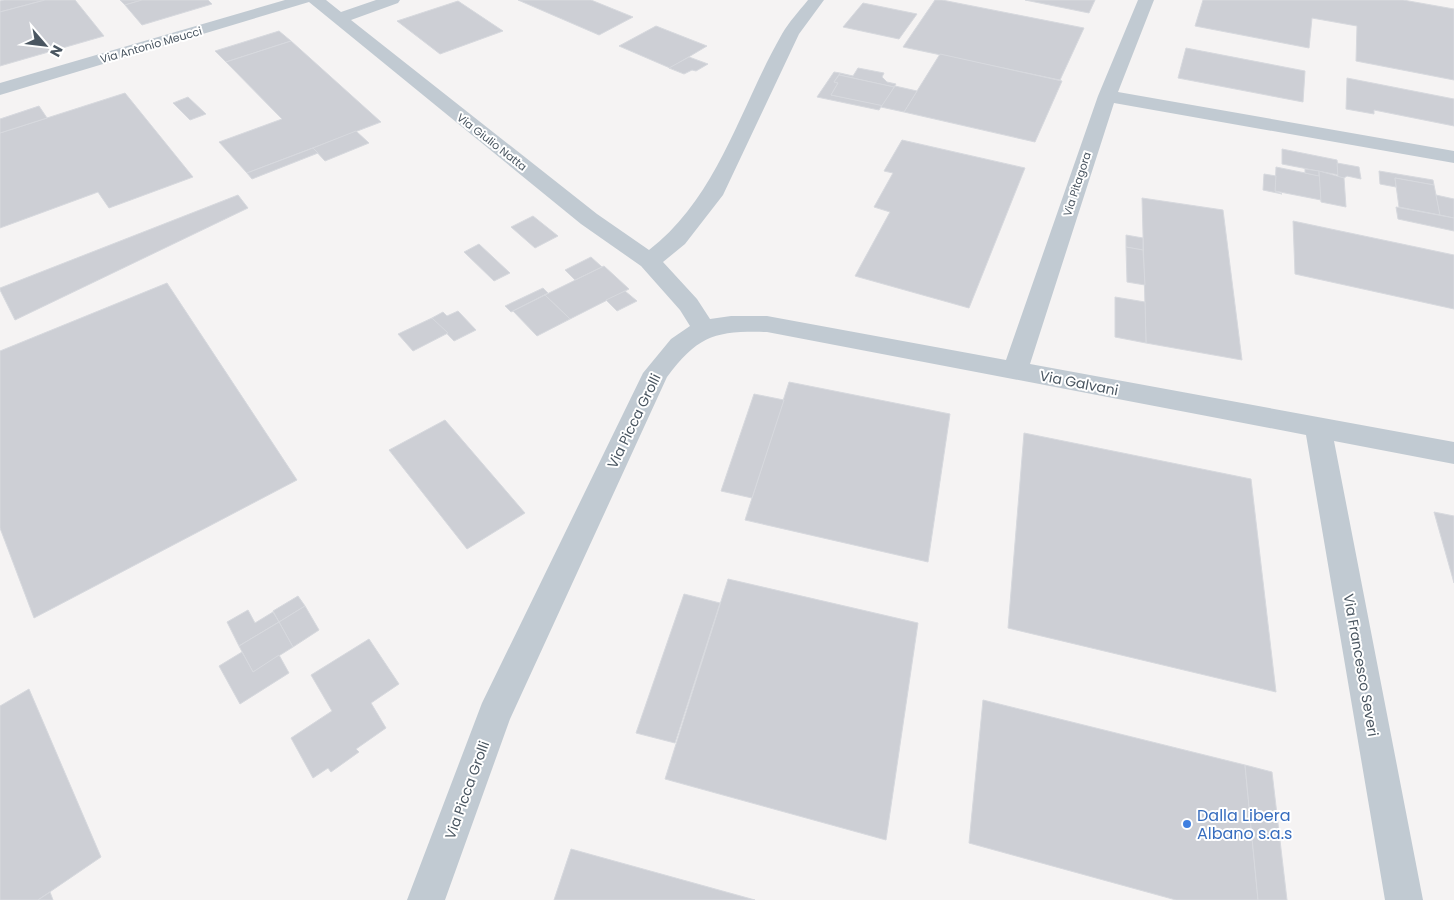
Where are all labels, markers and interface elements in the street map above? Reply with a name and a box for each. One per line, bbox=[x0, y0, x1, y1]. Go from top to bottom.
north arrow bbox=[20, 20, 70, 70]
street label: Via Antonio Meucci bbox=[98, 23, 204, 67]
text: N bbox=[45, 42, 68, 60]
street label: Via Giulio Natta bbox=[454, 110, 530, 174]
street label: Via Pitagora bbox=[1059, 150, 1095, 218]
street label: Via Galvani bbox=[1038, 366, 1120, 400]
street label: Via Picca Grolli bbox=[602, 370, 666, 472]
street label: Via Francesco Severi bbox=[1339, 592, 1383, 738]
street label: Via Picca Grolli bbox=[440, 738, 494, 842]
place label: Dalla Libera Albano s.a.s bbox=[1197, 804, 1292, 845]
marker: Dalla Libera Albano s.a.s bbox=[1181, 818, 1193, 830]

